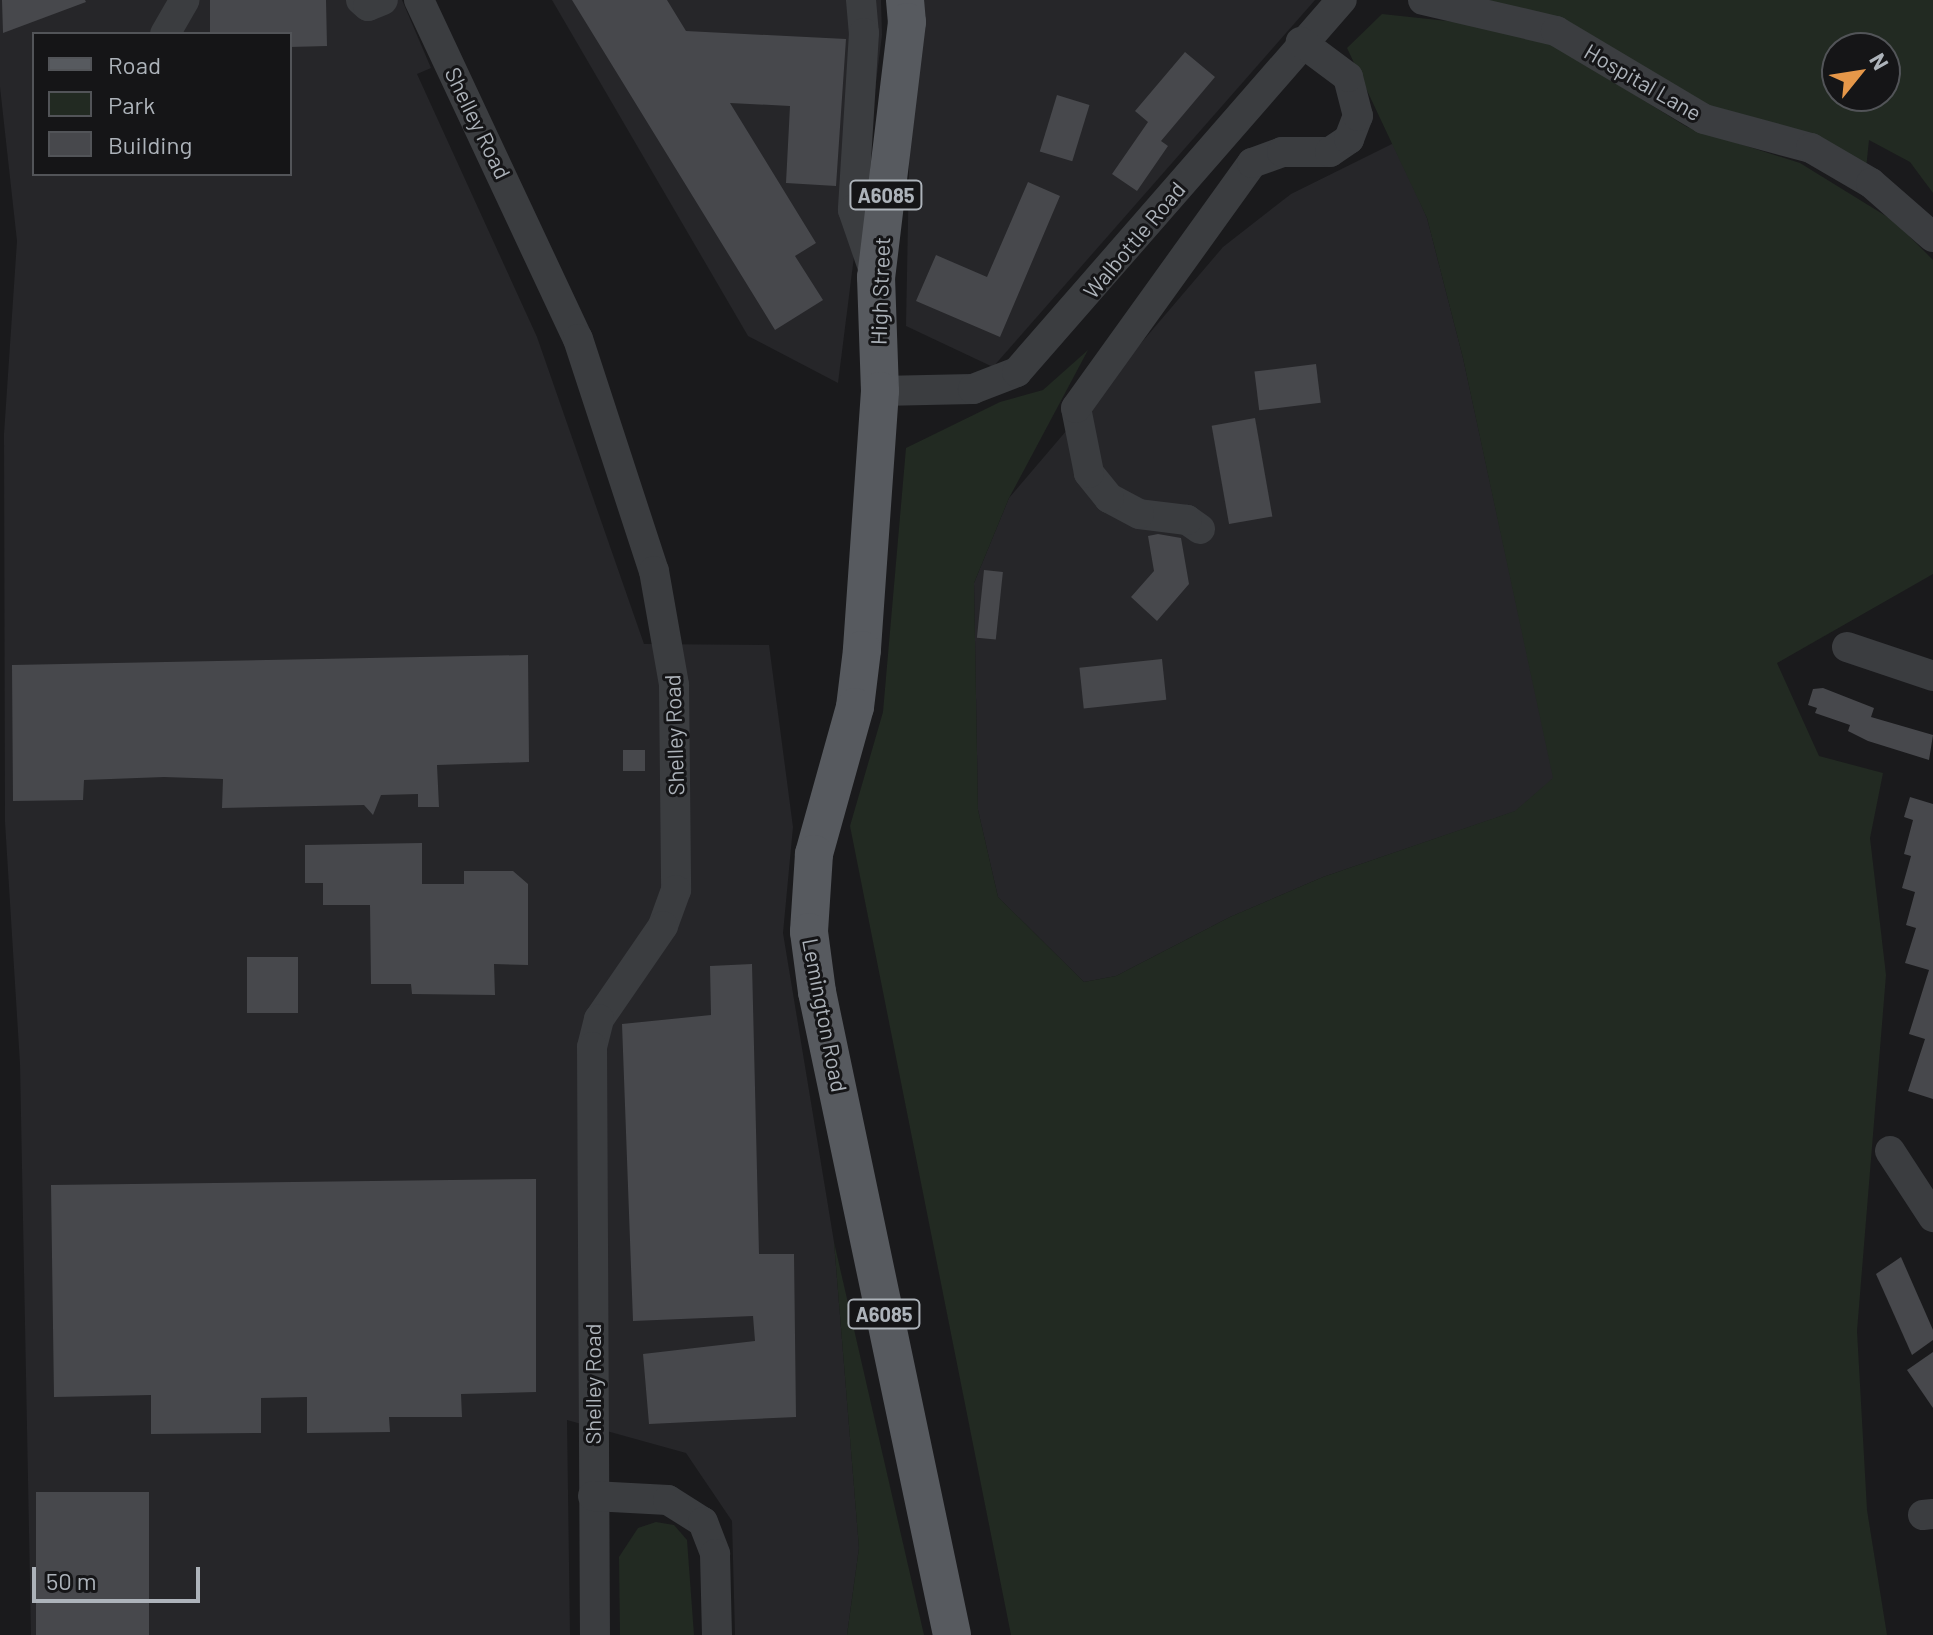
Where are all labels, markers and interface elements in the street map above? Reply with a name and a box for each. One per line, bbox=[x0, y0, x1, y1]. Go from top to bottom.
legend bbox=[32, 32, 292, 176]
north arrow bbox=[1821, 32, 1901, 112]
street label: Hospital Lane bbox=[1580, 38, 1706, 126]
text: N bbox=[1865, 48, 1895, 74]
text: Road bbox=[108, 50, 161, 79]
street label: Shelley Road bbox=[440, 63, 516, 183]
text: Park bbox=[108, 90, 155, 119]
text: Building bbox=[108, 130, 192, 159]
street label: Walbottle Road bbox=[1078, 176, 1190, 304]
road number: A6085 bbox=[848, 179, 924, 211]
street label: High Street bbox=[865, 237, 895, 345]
street label: Shelley Road bbox=[659, 674, 689, 796]
street label: Lemington Road bbox=[797, 936, 853, 1094]
road number: A6085 bbox=[846, 1298, 922, 1330]
street label: Shelley Road bbox=[580, 1323, 606, 1445]
scale bar bbox=[36, 1551, 204, 1601]
text: 50 m bbox=[46, 1566, 97, 1595]

